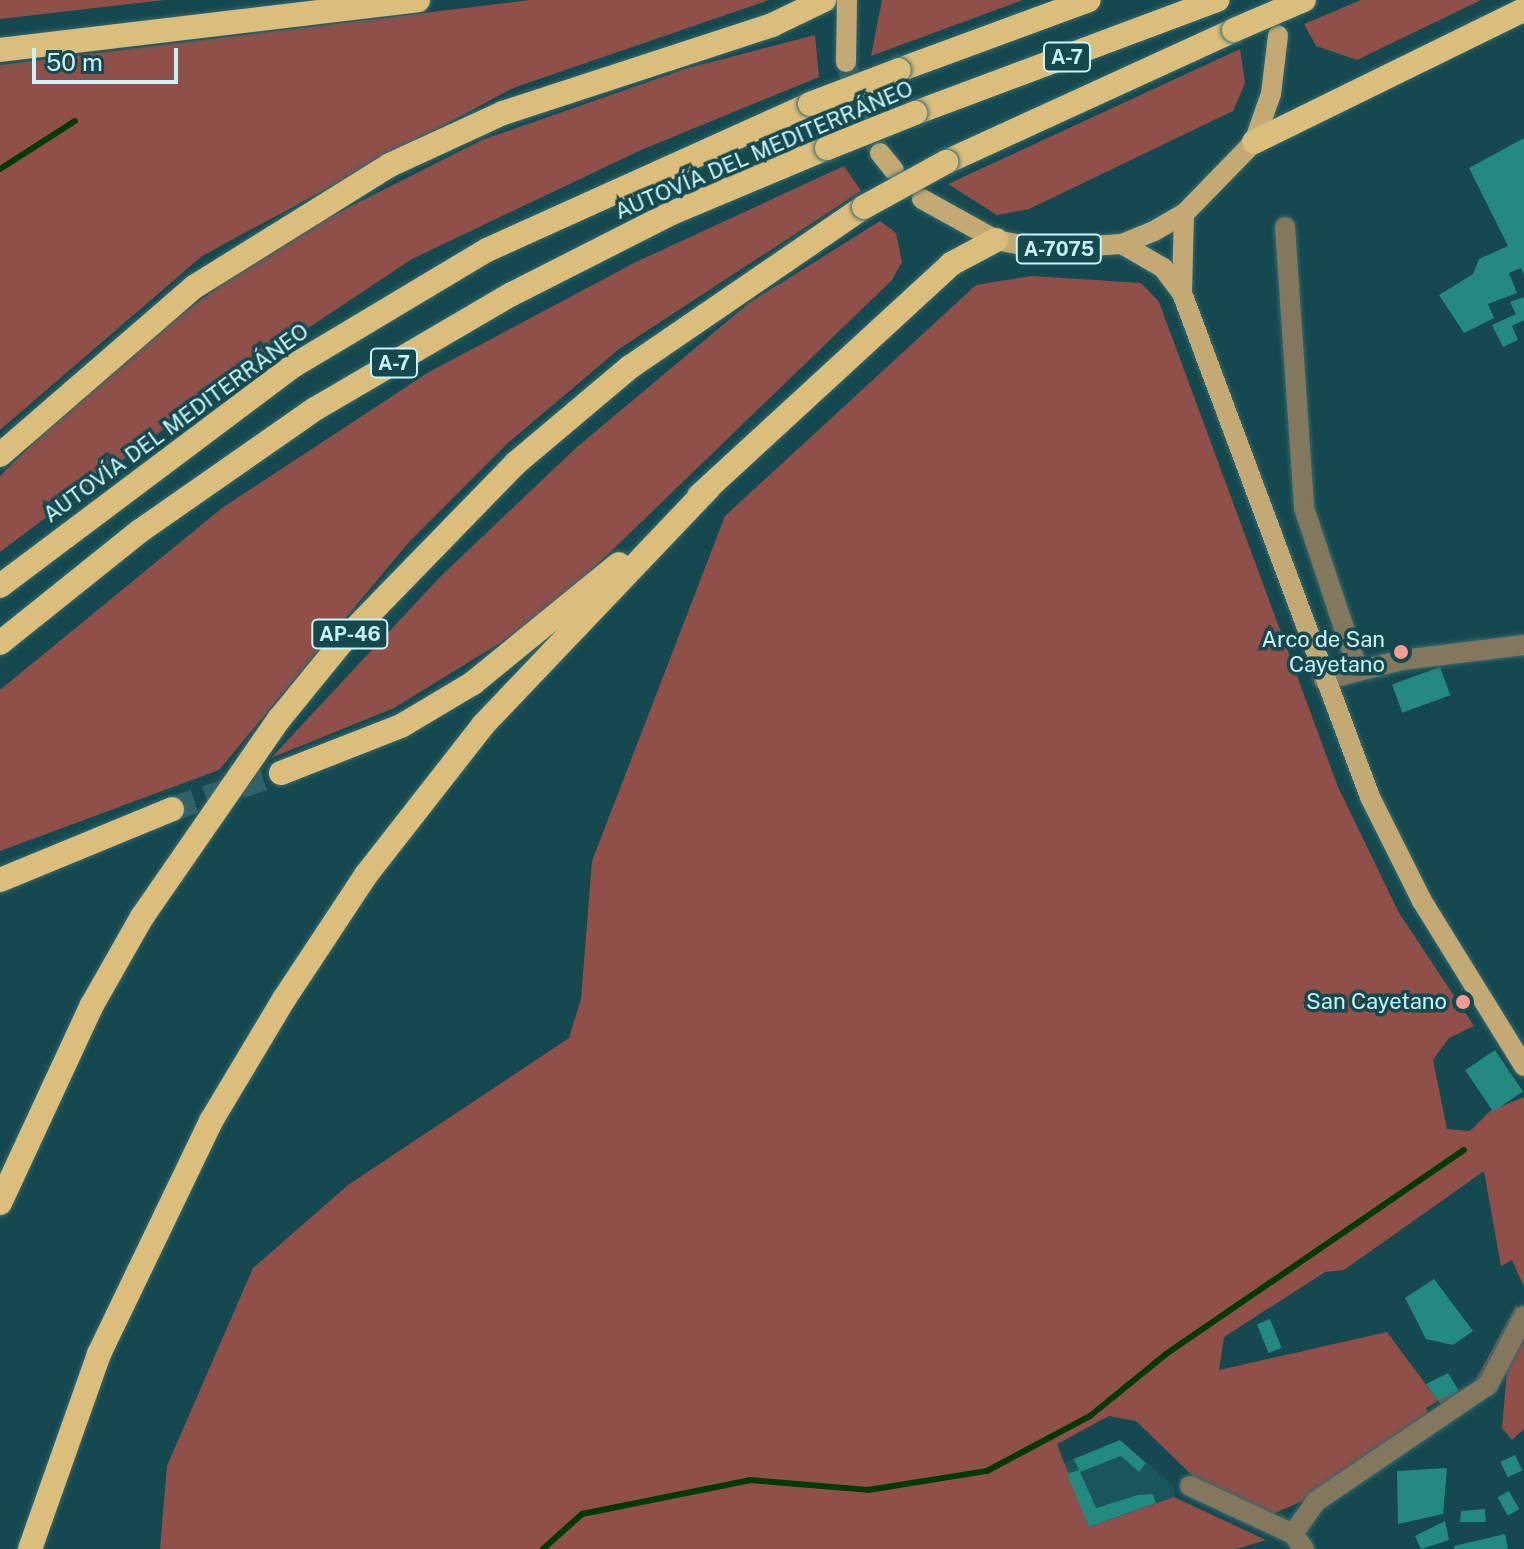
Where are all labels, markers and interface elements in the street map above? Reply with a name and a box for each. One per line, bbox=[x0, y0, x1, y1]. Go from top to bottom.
scale bar bbox=[36, 32, 182, 82]
road number: A-7 bbox=[1041, 41, 1093, 73]
text: 50 m bbox=[46, 48, 103, 76]
street label: AUTOVÍA DEL MEDITERRÁNEO bbox=[611, 75, 917, 225]
road number: A-7075 bbox=[1015, 233, 1103, 265]
street label: AUTOVÍA DEL MEDITERRÁNEO bbox=[38, 318, 314, 528]
road number: A-7 bbox=[368, 347, 420, 379]
road number: AP-46 bbox=[310, 618, 390, 650]
place label: Arco de San Cayetano bbox=[1261, 626, 1385, 678]
marker: Arco de San Cayetano bbox=[1392, 643, 1410, 661]
place label: San Cayetano bbox=[1306, 989, 1447, 1015]
marker: San Cayetano bbox=[1454, 993, 1472, 1011]

